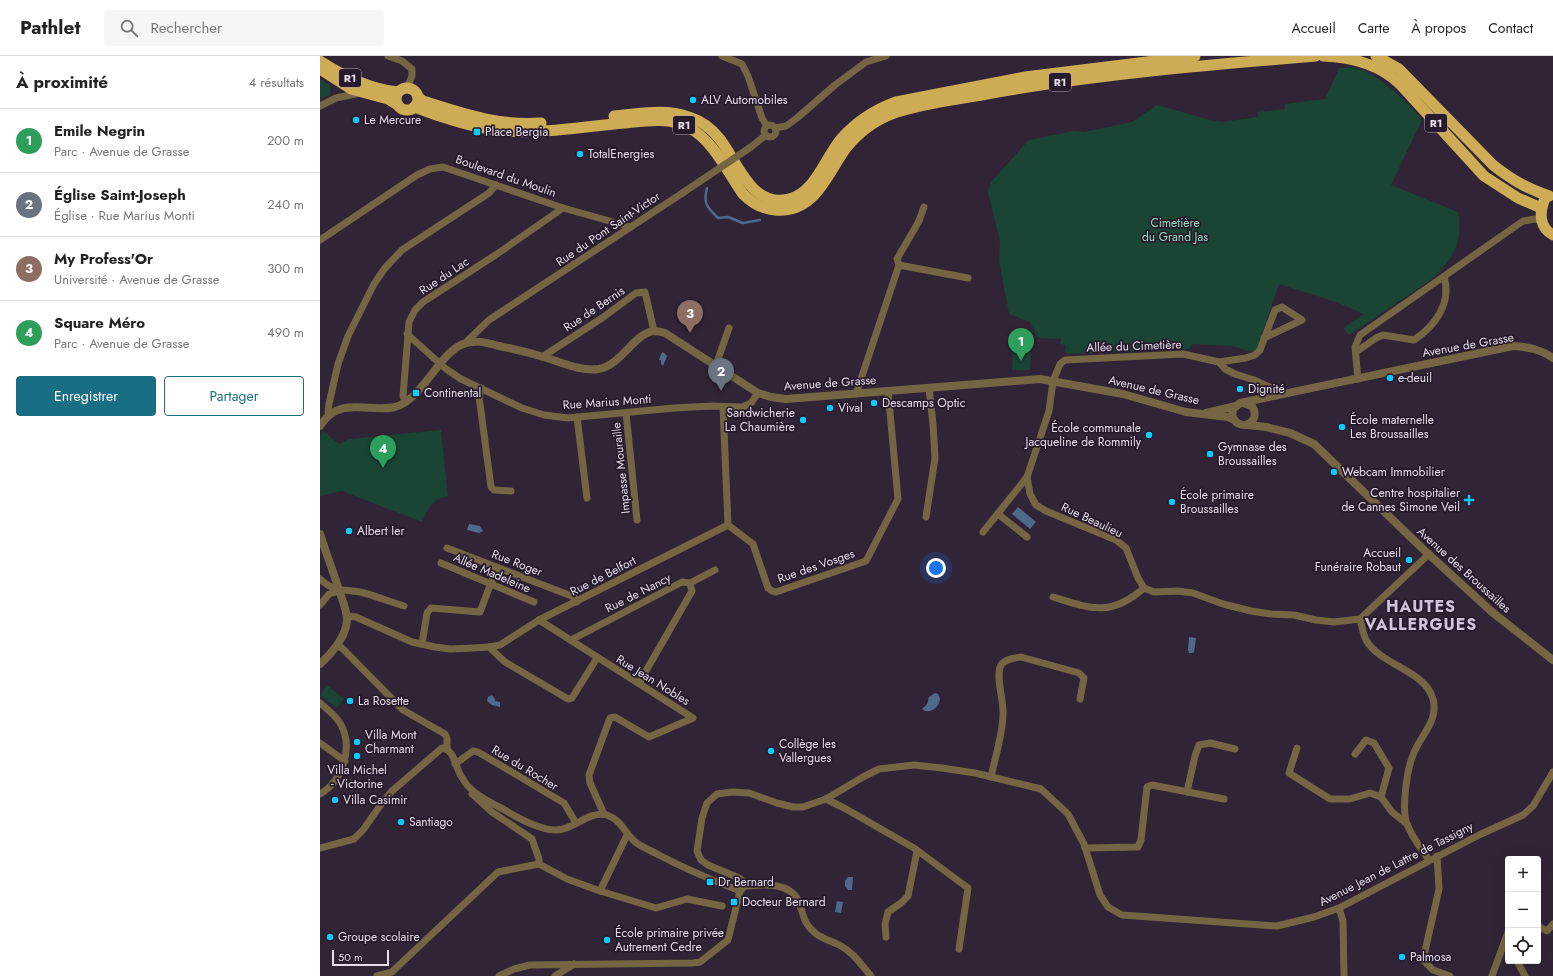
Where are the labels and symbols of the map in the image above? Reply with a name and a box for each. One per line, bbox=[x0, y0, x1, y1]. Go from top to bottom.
road number: R1 bbox=[339, 69, 361, 87]
road number: R1 bbox=[1049, 73, 1071, 91]
place label: ALV Automobiles bbox=[701, 91, 788, 109]
marker: ALV Automobiles bbox=[688, 95, 698, 105]
place label: Le Mercure bbox=[364, 111, 421, 129]
road number: R1 bbox=[1425, 114, 1447, 132]
marker: Le Mercure bbox=[351, 115, 361, 125]
road number: R1 bbox=[673, 116, 695, 134]
place label: Place Bergia bbox=[485, 123, 548, 141]
marker: Place Bergia bbox=[472, 127, 482, 137]
place label: TotalEnergies bbox=[588, 145, 655, 163]
marker: TotalEnergies bbox=[575, 149, 585, 159]
street label: Boulevard du Moulin bbox=[453, 150, 559, 202]
street label: Rue du Pont Saint-Victor bbox=[552, 187, 665, 271]
park label: Cimetière du Grand Jas bbox=[1142, 214, 1208, 246]
street label: Rue du Lac bbox=[416, 253, 473, 299]
street label: Rue de Bernis bbox=[560, 282, 628, 336]
pin: 3 bbox=[677, 300, 703, 333]
pin: 1 bbox=[1008, 328, 1034, 361]
street label: Avenue de Grasse bbox=[1421, 328, 1515, 362]
street label: Allée du Cimetière bbox=[1086, 335, 1182, 357]
pin: 2 bbox=[708, 358, 734, 391]
place label: e-deuil bbox=[1398, 369, 1432, 387]
street label: Avenue de Grasse bbox=[783, 371, 877, 395]
street label: Avenue de Grasse bbox=[1107, 371, 1201, 409]
marker: e-deuil bbox=[1385, 373, 1395, 383]
place label: Dignité bbox=[1248, 380, 1285, 398]
place label: Continental bbox=[424, 384, 481, 402]
marker: Dignité bbox=[1235, 384, 1245, 394]
marker: Continental bbox=[411, 388, 421, 398]
street label: Rue Marius Monti bbox=[562, 390, 652, 414]
place label: Descamps Optic bbox=[882, 394, 966, 412]
marker: Descamps Optic bbox=[869, 398, 879, 408]
place label: Vival bbox=[838, 399, 863, 417]
marker: Vival bbox=[825, 403, 835, 413]
place label: Sandwicherie La Chaumière bbox=[725, 404, 795, 436]
place label: École maternelle Les Broussailles bbox=[1350, 411, 1434, 443]
marker: Sandwicherie La Chaumière bbox=[798, 415, 808, 425]
place label: École communale Jacqueline de Rommily bbox=[1024, 419, 1142, 451]
street label: Impasse Mouraille bbox=[607, 421, 635, 515]
marker: École maternelle Les Broussailles bbox=[1337, 422, 1347, 432]
marker: École communale Jacqueline de Rommily bbox=[1144, 430, 1154, 440]
pin: 4 bbox=[370, 435, 396, 468]
place label: Gymnase des Broussailles bbox=[1218, 438, 1287, 470]
marker: Gymnase des Broussailles bbox=[1205, 449, 1215, 459]
place label: Webcam Immobilier bbox=[1342, 463, 1446, 481]
marker: Webcam Immobilier bbox=[1329, 467, 1339, 477]
place label: Centre hospitalier de Cannes Simone Veil bbox=[1341, 484, 1461, 516]
place label: École primaire Broussailles bbox=[1180, 486, 1254, 518]
marker: Centre hospitalier de Cannes Simone Veil bbox=[1463, 494, 1475, 506]
marker: École primaire Broussailles bbox=[1167, 497, 1177, 507]
street label: Rue Beaulieu bbox=[1058, 498, 1126, 542]
place label: Albert Ier bbox=[357, 522, 405, 540]
street label: Avenue des Broussailles bbox=[1413, 523, 1515, 617]
marker: Albert Ier bbox=[344, 526, 354, 536]
street label: Rue des Vosges bbox=[775, 544, 857, 588]
place label: Accueil Funéraire Robaut bbox=[1315, 544, 1401, 576]
street label: Rue Roger bbox=[489, 545, 546, 581]
street label: Allée Madeleine bbox=[451, 549, 533, 597]
street label: Rue de Belfort bbox=[567, 552, 639, 600]
marker: Accueil Funéraire Robaut bbox=[1404, 555, 1414, 565]
your location bbox=[926, 558, 946, 578]
street label: Rue de Nancy bbox=[602, 568, 675, 617]
district label: HAUTES VALLERGUES bbox=[1364, 595, 1477, 636]
street label: Rue Jean Nobles bbox=[613, 650, 694, 710]
place label: La Rosette bbox=[358, 692, 409, 710]
marker: La Rosette bbox=[345, 696, 355, 706]
place label: Villa Mont Charmant bbox=[365, 726, 417, 758]
place label: Collège les Vallergues bbox=[779, 735, 836, 767]
marker: Villa Mont Charmant bbox=[352, 737, 362, 747]
street label: Rue du Rocher bbox=[488, 741, 563, 796]
marker: Collège les Vallergues bbox=[766, 746, 776, 756]
marker: Villa Michel - Victorine bbox=[352, 751, 362, 761]
place label: Villa Michel - Victorine bbox=[327, 761, 387, 793]
place label: Villa Casimir bbox=[343, 791, 408, 809]
marker: Villa Casimir bbox=[330, 795, 340, 805]
place label: Santiago bbox=[409, 813, 453, 831]
marker: Santiago bbox=[396, 817, 406, 827]
street label: Avenue Jean de Lattre de Tassigny bbox=[1316, 817, 1477, 911]
place label: Dr Bernard bbox=[718, 873, 774, 891]
marker: Dr Bernard bbox=[705, 877, 715, 887]
place label: Docteur Bernard bbox=[742, 893, 826, 911]
marker: Docteur Bernard bbox=[729, 897, 739, 907]
place label: École primaire privée Autrement Cedre bbox=[615, 924, 724, 956]
place label: Groupe scolaire bbox=[338, 928, 420, 946]
marker: Groupe scolaire bbox=[325, 932, 335, 942]
marker: École primaire privée Autrement Cedre bbox=[602, 935, 612, 945]
scale bar bbox=[332, 948, 389, 967]
place label: Palmosa bbox=[1410, 948, 1451, 966]
marker: Palmosa bbox=[1397, 952, 1407, 962]

